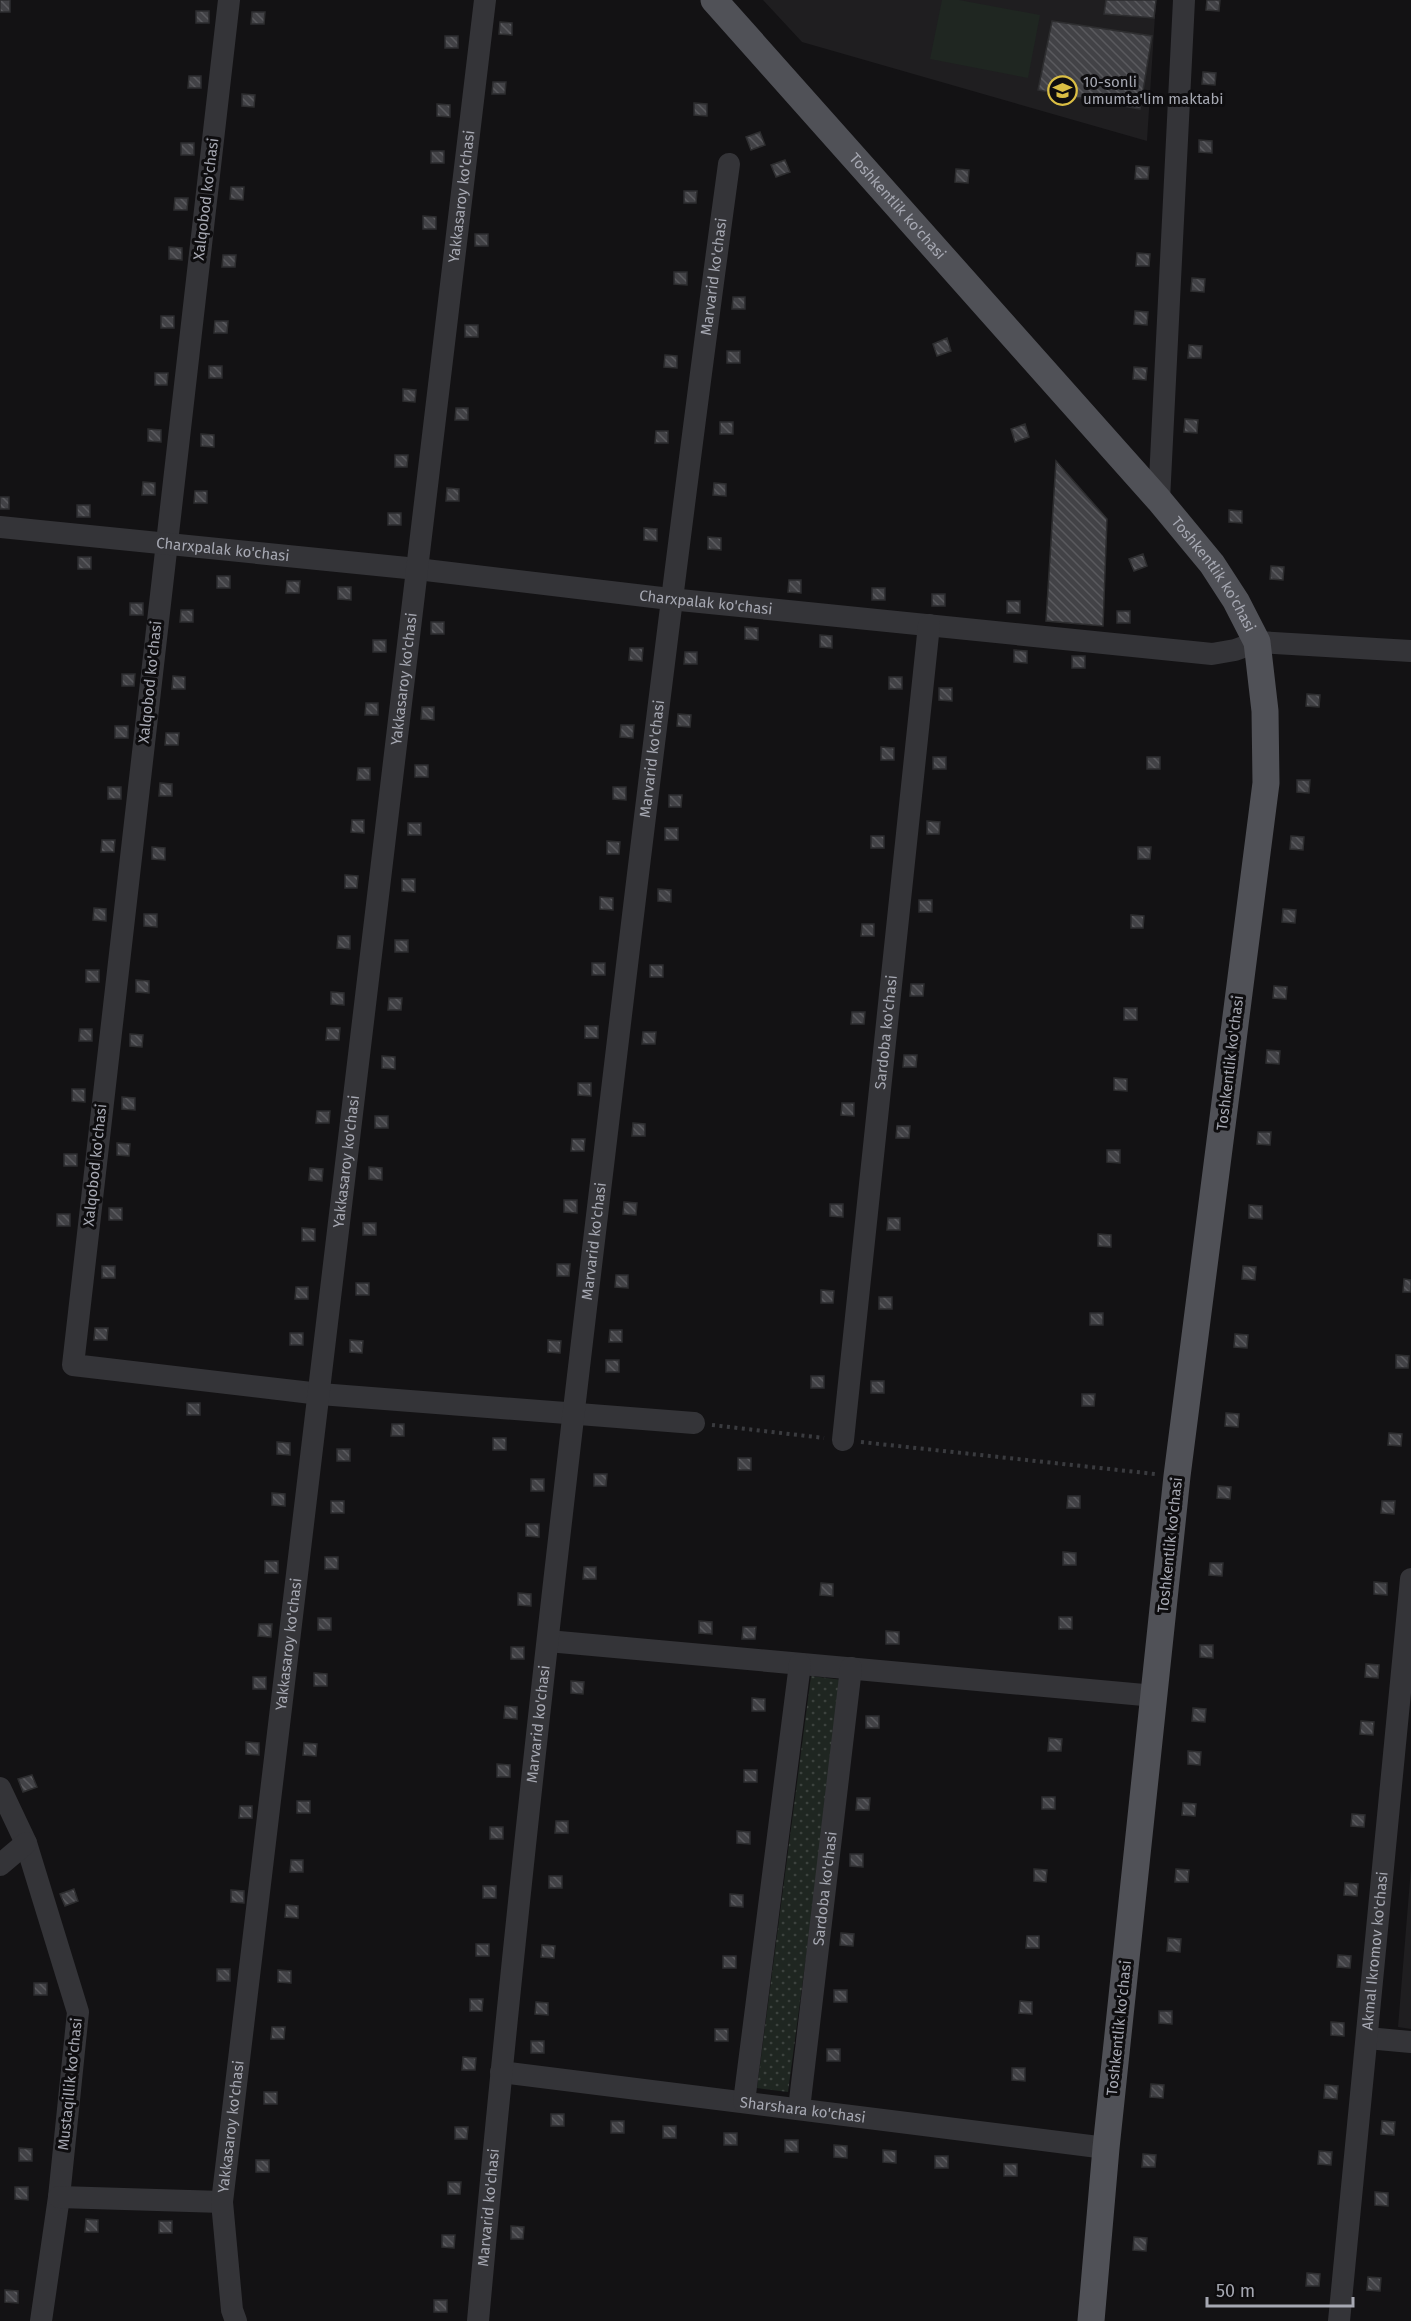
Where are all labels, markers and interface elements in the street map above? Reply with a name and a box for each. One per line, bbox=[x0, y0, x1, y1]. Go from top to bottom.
place label: 10-sonli umumta'lim maktabi bbox=[1083, 73, 1224, 108]
school or university icon: 10-sonli umumta'lim maktabi bbox=[1046, 75, 1078, 107]
street label: Yakkasaroy ko'chasi bbox=[445, 129, 478, 264]
street label: Xalqobod ko'chasi bbox=[190, 137, 222, 261]
street label: Toshkentlik ko'chasi bbox=[846, 149, 949, 263]
street label: Marvarid ko'chasi bbox=[697, 217, 731, 337]
street label: Toshkentlik ko'chasi bbox=[1168, 513, 1259, 635]
street label: Charxpalak ko'chasi bbox=[155, 534, 290, 565]
street label: Charxpalak ko'chasi bbox=[638, 586, 773, 618]
street label: Yakkasaroy ko'chasi bbox=[387, 612, 421, 746]
street label: Xalqobod ko'chasi bbox=[135, 620, 165, 744]
street label: Marvarid ko'chasi bbox=[636, 699, 668, 819]
street label: Sardoba ko'chasi bbox=[871, 974, 901, 1090]
street label: Toshkentlik ko'chasi bbox=[1213, 994, 1247, 1132]
street label: Yakkasaroy ko'chasi bbox=[329, 1094, 363, 1229]
street label: Xalqobod ko'chasi bbox=[80, 1103, 110, 1227]
street label: Marvarid ko'chasi bbox=[578, 1181, 610, 1301]
street label: Toshkentlik ko'chasi bbox=[1154, 1476, 1186, 1614]
street label: Yakkasaroy ko'chasi bbox=[272, 1577, 305, 1711]
street label: Marvarid ko'chasi bbox=[523, 1664, 554, 1784]
street label: Sardoba ko'chasi bbox=[809, 1830, 841, 1947]
street label: Akmal Ikromov ko'chasi bbox=[1358, 1871, 1392, 2031]
street label: Toshkentlik ko'chasi bbox=[1103, 1959, 1135, 2097]
street label: Mustaqillik ko'chasi bbox=[54, 2017, 86, 2151]
street label: Yakkasaroy ko'chasi bbox=[214, 2059, 248, 2194]
street label: Sharshara ko'chasi bbox=[739, 2093, 867, 2127]
street label: Marvarid ko'chasi bbox=[474, 2148, 503, 2267]
scale bar bbox=[1207, 2270, 1352, 2308]
text: 50 m bbox=[1216, 2280, 1255, 2302]

